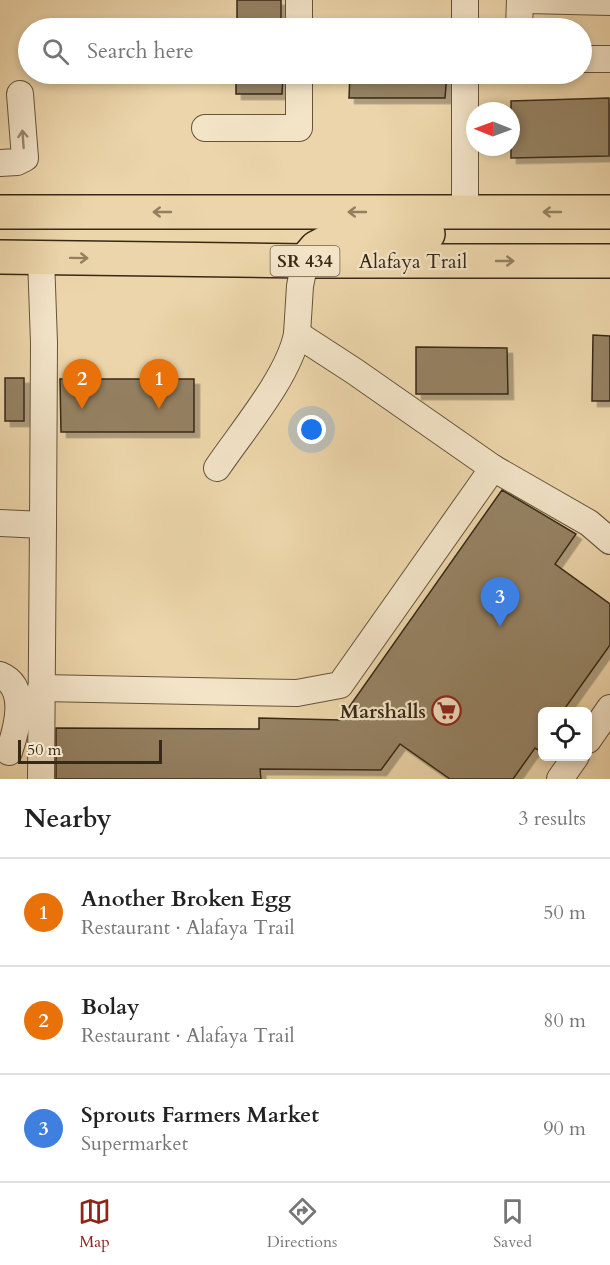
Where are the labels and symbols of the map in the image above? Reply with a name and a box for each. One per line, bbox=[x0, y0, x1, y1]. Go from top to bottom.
north arrow bbox=[466, 102, 520, 156]
one-way arrow bbox=[17, 130, 28, 149]
one-way arrow bbox=[152, 206, 172, 218]
one-way arrow bbox=[347, 206, 367, 218]
one-way arrow bbox=[542, 206, 562, 218]
road number: SR 434 bbox=[270, 246, 340, 276]
street label: Alafaya Trail bbox=[359, 248, 467, 275]
one-way arrow bbox=[69, 252, 89, 264]
one-way arrow bbox=[495, 255, 515, 267]
pin: 2 bbox=[62, 360, 101, 409]
pin: 1 bbox=[140, 360, 178, 409]
your location bbox=[297, 415, 326, 444]
pin: 3 bbox=[480, 578, 520, 627]
supermarket icon: Marshalls bbox=[431, 695, 463, 727]
place label: Marshalls bbox=[340, 698, 426, 725]
scale bar bbox=[18, 737, 162, 764]

